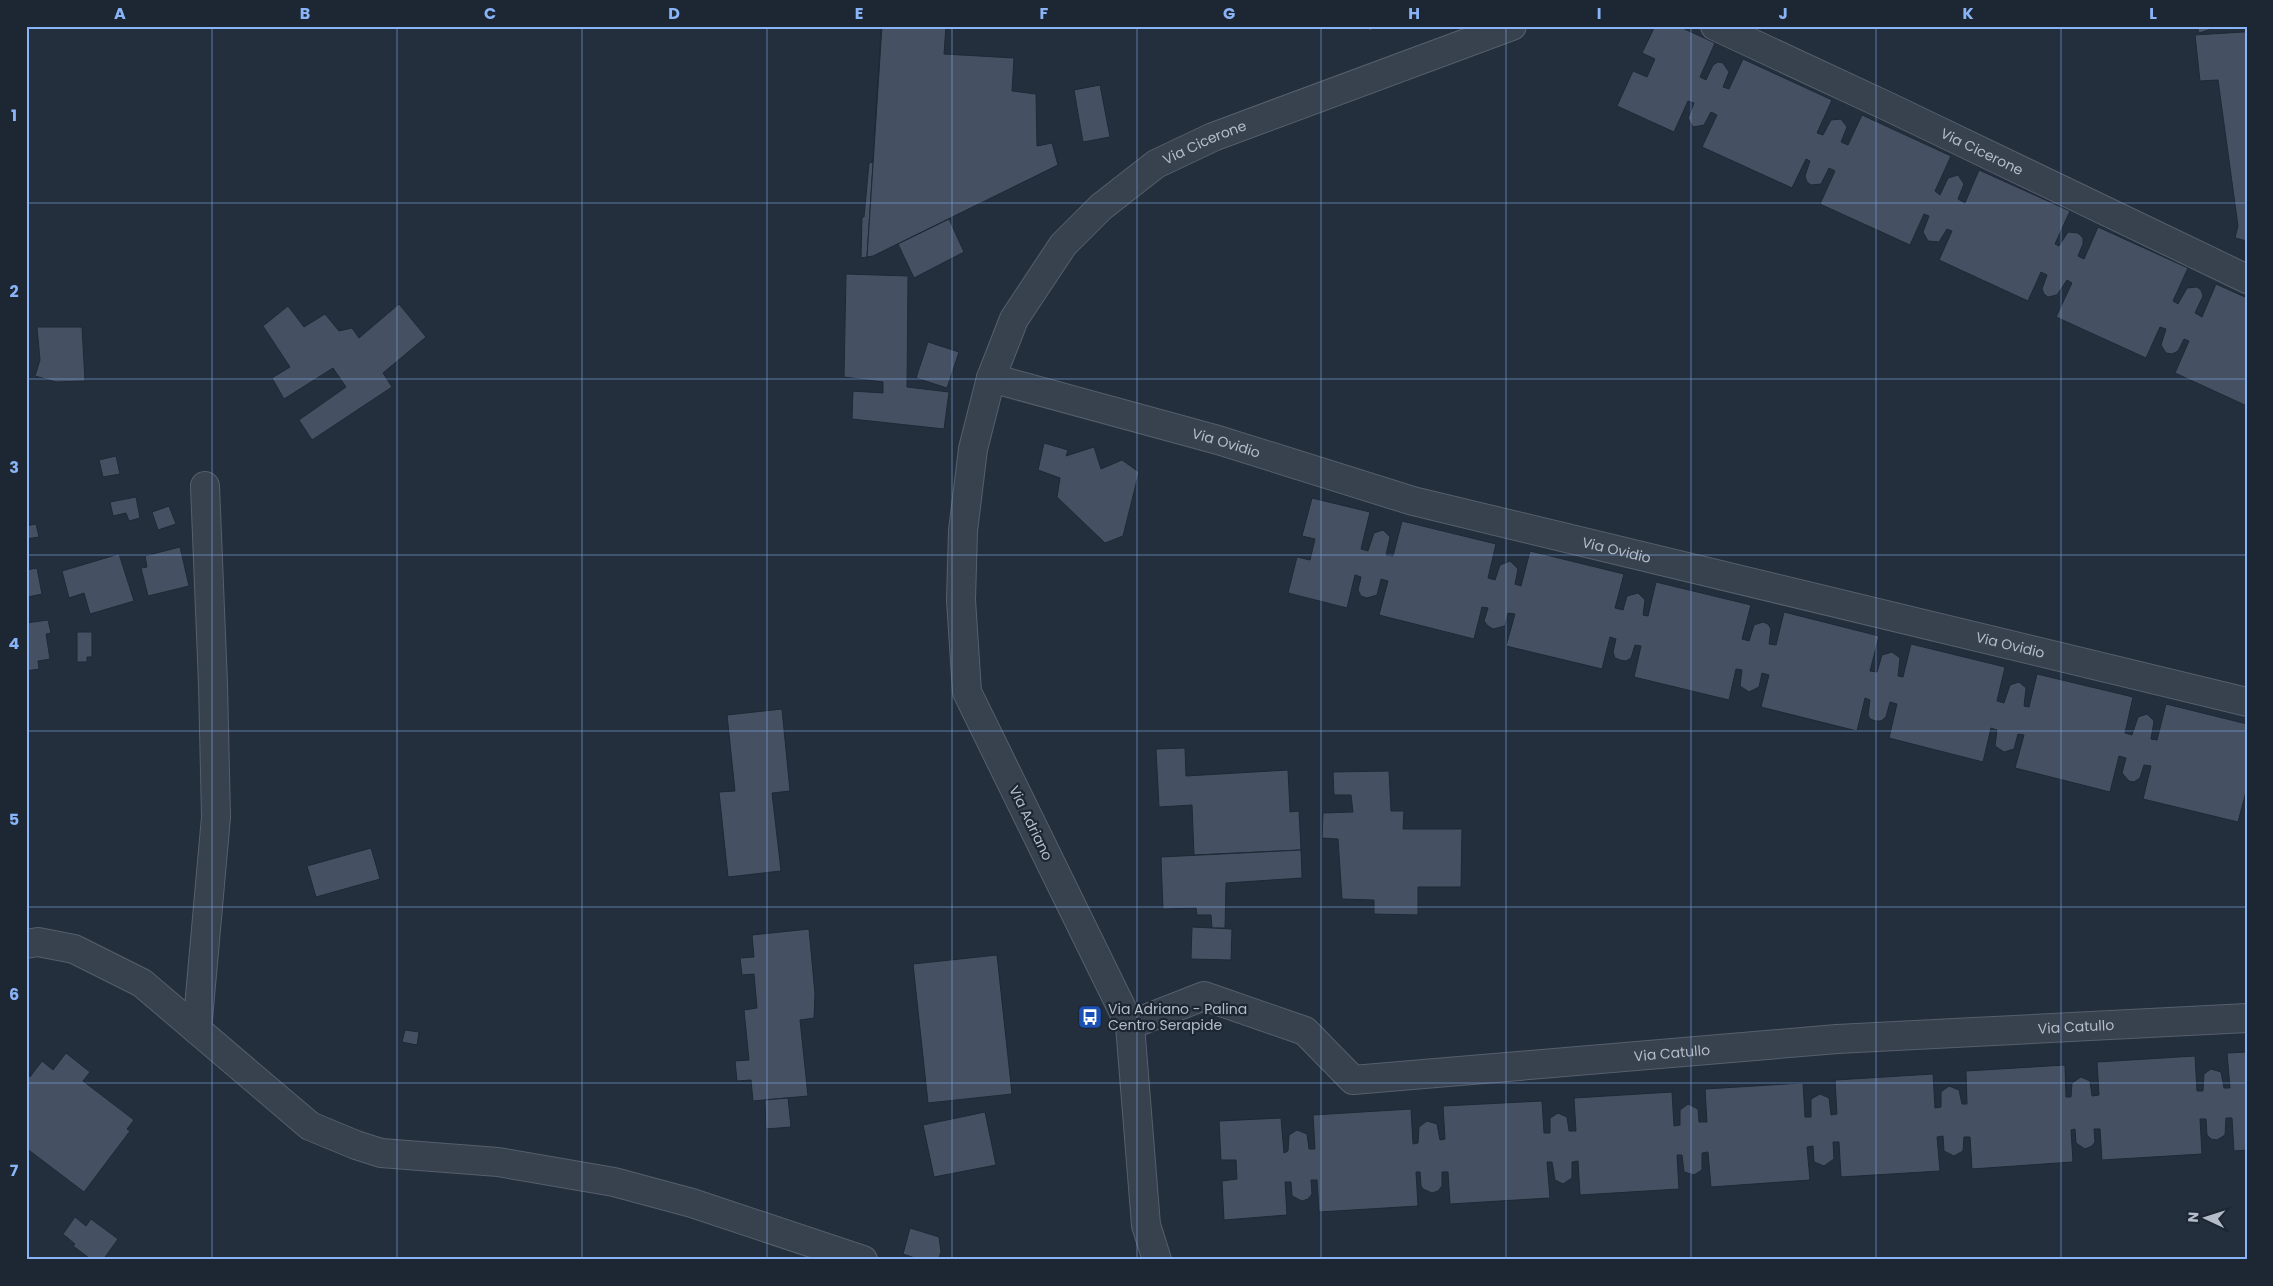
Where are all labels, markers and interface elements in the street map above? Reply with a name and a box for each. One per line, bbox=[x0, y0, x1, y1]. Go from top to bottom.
text: A bbox=[114, 2, 126, 25]
text: B bbox=[300, 2, 310, 25]
text: C bbox=[484, 2, 496, 25]
text: D bbox=[668, 2, 680, 25]
text: E bbox=[855, 2, 863, 25]
text: F bbox=[1040, 2, 1049, 25]
text: G bbox=[1223, 2, 1235, 25]
text: H bbox=[1408, 2, 1420, 25]
text: I bbox=[1597, 2, 1601, 25]
text: J bbox=[1778, 2, 1788, 25]
text: K bbox=[1962, 2, 1974, 25]
text: L bbox=[2149, 2, 2157, 25]
text: 1 bbox=[11, 104, 17, 127]
street label: Via Cicerone bbox=[1159, 115, 1249, 169]
street label: Via Cicerone bbox=[1937, 123, 2027, 180]
text: 2 bbox=[9, 280, 19, 303]
street label: Via Ovidio bbox=[1190, 423, 1263, 463]
text: 3 bbox=[9, 456, 19, 479]
street label: Via Ovidio bbox=[1580, 532, 1653, 568]
street label: Via Ovidio bbox=[1974, 627, 2047, 663]
text: 4 bbox=[9, 632, 20, 655]
street label: Via Adriano bbox=[1004, 782, 1058, 864]
text: 5 bbox=[9, 808, 19, 831]
text: 6 bbox=[9, 983, 19, 1006]
place label: Via Adriano - Palina Centro Serapide bbox=[1108, 999, 1247, 1035]
bus stop icon: Via Adriano - Palina Centro Serapide bbox=[1077, 1004, 1103, 1030]
street label: Via Catullo bbox=[2037, 1015, 2115, 1039]
street label: Via Catullo bbox=[1633, 1040, 1711, 1066]
text: 7 bbox=[10, 1159, 19, 1182]
north arrow bbox=[2180, 1194, 2230, 1244]
text: N bbox=[2183, 1211, 2203, 1223]

